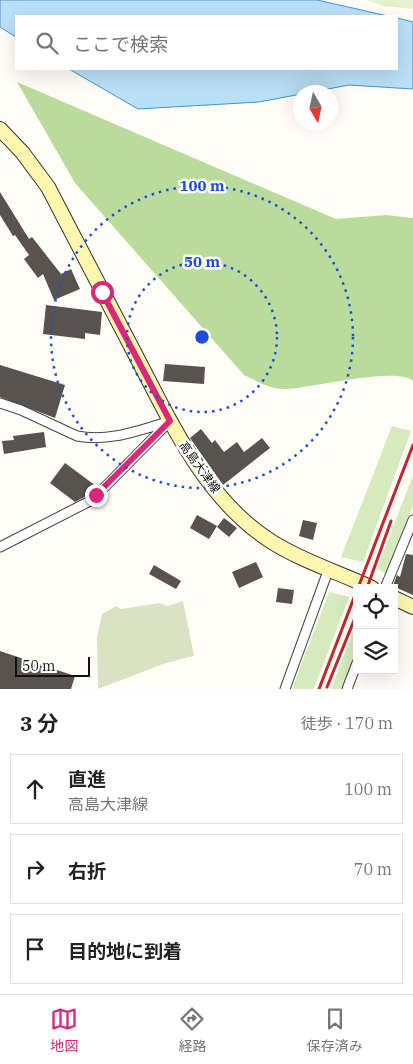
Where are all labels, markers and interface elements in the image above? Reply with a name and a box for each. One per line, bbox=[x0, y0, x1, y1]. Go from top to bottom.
search box bbox=[15, 15, 398, 70]
icon: search bbox=[33, 29, 61, 57]
text: ここで検索 bbox=[73, 32, 168, 56]
north arrow bbox=[293, 85, 338, 130]
text: 100 m bbox=[179, 176, 225, 195]
text: 50 m bbox=[184, 252, 220, 271]
route start bbox=[91, 281, 114, 304]
centre of rings bbox=[193, 328, 211, 346]
street label: 高島大津線 bbox=[176, 438, 224, 496]
route end bbox=[85, 484, 108, 507]
map controls bbox=[353, 584, 398, 674]
button: locate bbox=[353, 584, 398, 629]
button: layers bbox=[353, 629, 398, 674]
scale bar bbox=[15, 654, 90, 677]
text: 50 m bbox=[22, 657, 55, 675]
text: 3 分 bbox=[20, 709, 58, 737]
text: 徒歩 · 170 m bbox=[301, 713, 393, 733]
text: 直進 bbox=[68, 767, 106, 791]
icon: ahead bbox=[21, 775, 49, 803]
text: 100 m bbox=[344, 779, 392, 799]
text: 高島大津線 bbox=[68, 794, 148, 814]
icon: right bbox=[21, 855, 49, 883]
text: 右折 bbox=[68, 859, 106, 883]
text: 70 m bbox=[354, 859, 392, 879]
icon: arrive bbox=[21, 935, 49, 963]
text: 目的地に到着 bbox=[68, 939, 182, 963]
tab: 地図 bbox=[50, 1005, 78, 1055]
tab: 経路 bbox=[178, 1005, 206, 1055]
tab: 保存済み bbox=[307, 1005, 363, 1055]

